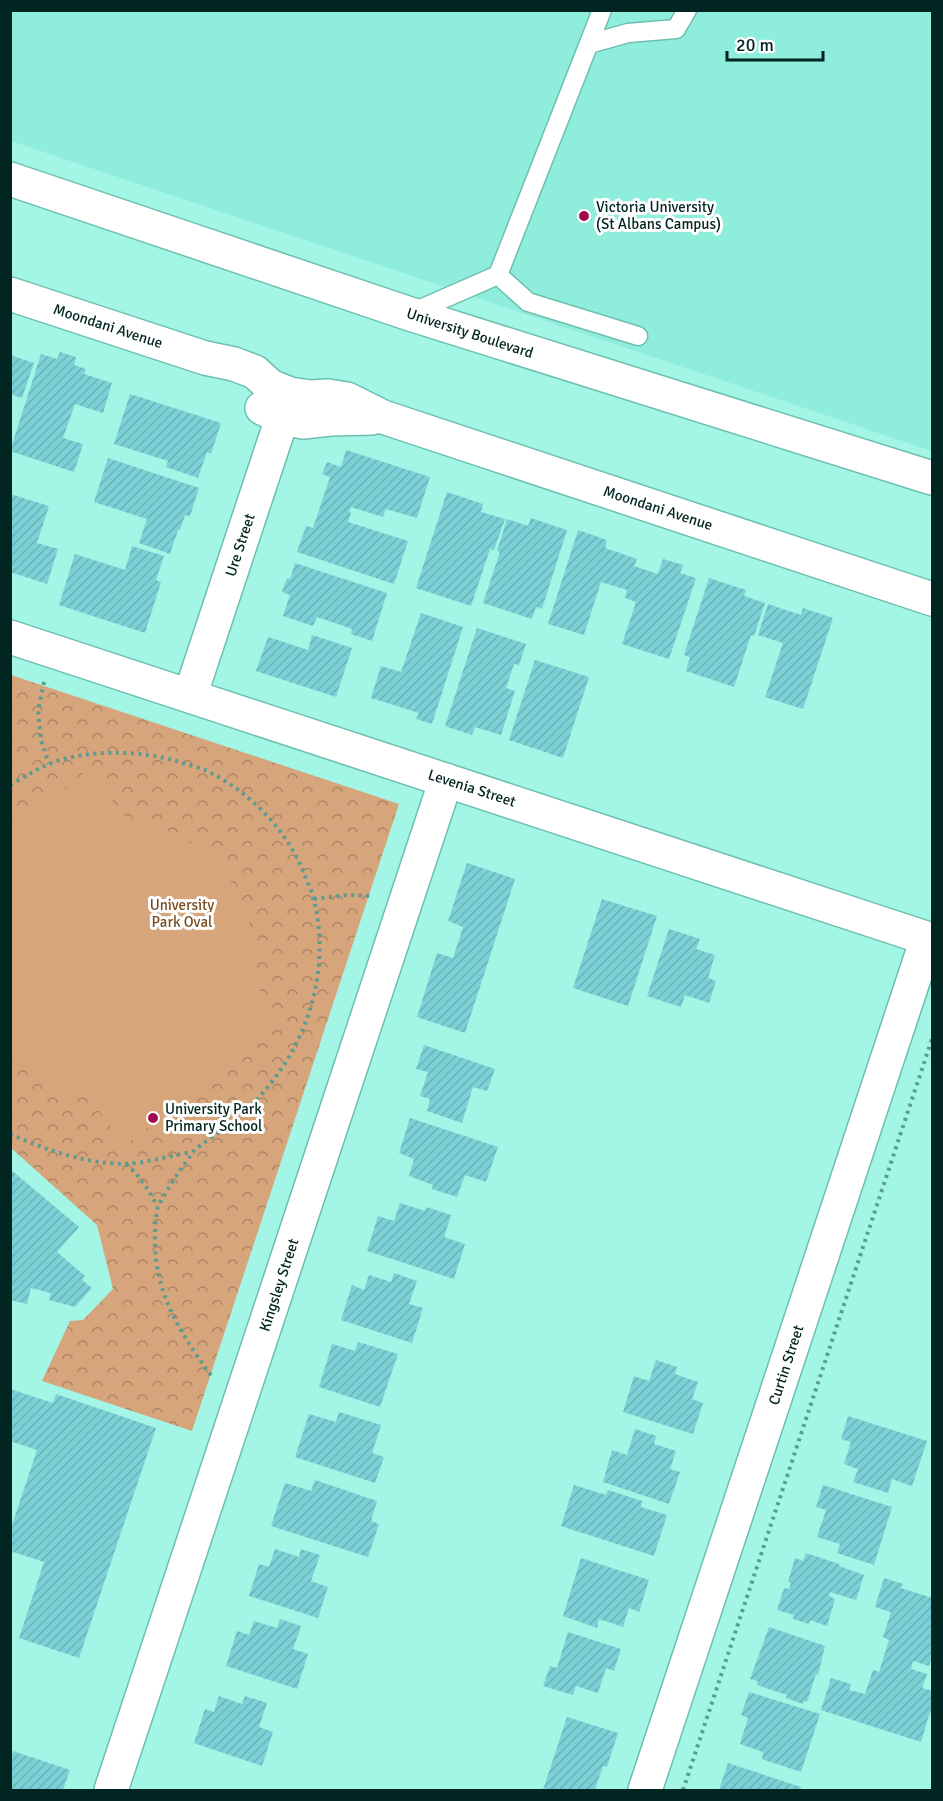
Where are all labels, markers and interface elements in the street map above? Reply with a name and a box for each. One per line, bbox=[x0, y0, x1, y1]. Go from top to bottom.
scale bar bbox=[727, 24, 823, 62]
text: 20 m bbox=[736, 34, 774, 56]
place label: Victoria University (St Albans Campus) bbox=[596, 198, 721, 233]
marker: Victoria University (St Albans Campus) bbox=[577, 209, 591, 223]
street label: Moondani Avenue bbox=[51, 300, 165, 352]
street label: University Boulevard bbox=[404, 304, 536, 362]
street label: Moondani Avenue bbox=[601, 482, 715, 534]
street label: Ure Street bbox=[221, 511, 259, 579]
street label: Levenia Street bbox=[426, 765, 518, 811]
park label: University Park Oval bbox=[150, 896, 214, 931]
place label: University Park Primary School bbox=[165, 1100, 262, 1135]
marker: University Park Primary School bbox=[146, 1111, 160, 1125]
street label: Kingsley Street bbox=[256, 1236, 302, 1334]
street label: Curtin Street bbox=[765, 1323, 807, 1407]

